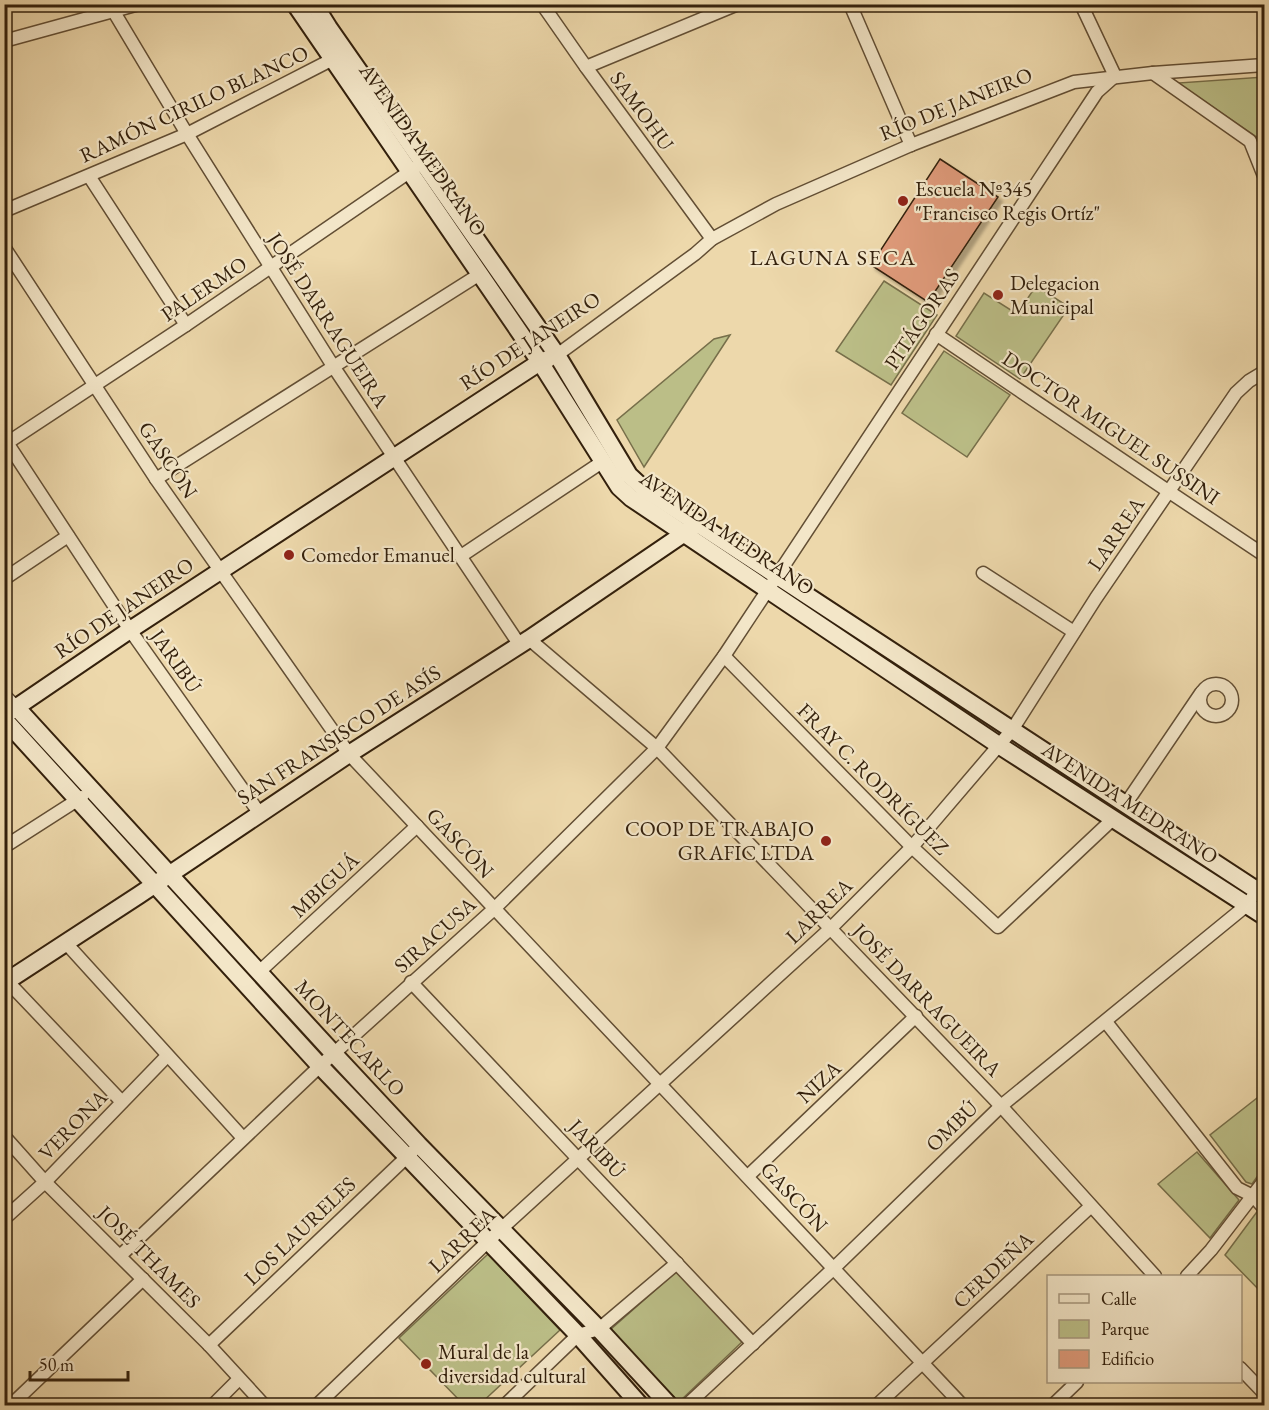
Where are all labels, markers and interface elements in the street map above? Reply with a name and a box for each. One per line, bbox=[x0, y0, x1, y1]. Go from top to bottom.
street label: RAMÓN CIRILO BLANCO bbox=[75, 39, 313, 168]
street label: AVENIDA MEDRANO bbox=[353, 57, 493, 241]
street label: RÍO DE JANEIRO bbox=[875, 61, 1036, 146]
street label: SAMOHU bbox=[605, 66, 681, 156]
place label: Escuela Nº345 "Francisco Regis Ortíz" bbox=[915, 175, 1100, 226]
marker: Escuela Nº345 "Francisco Regis Ortíz" bbox=[896, 194, 910, 208]
street label: JOSÉ DARRAGUEIRA bbox=[261, 225, 395, 413]
district label: LAGUNA SECA bbox=[750, 243, 916, 272]
street label: PALERMO bbox=[155, 250, 252, 327]
street label: PITÁGORAS bbox=[878, 263, 965, 375]
place label: Delegacion Municipal bbox=[1010, 269, 1100, 320]
street label: RÍO DE JANEIRO bbox=[454, 285, 605, 396]
marker: Delegacion Municipal bbox=[991, 288, 1005, 302]
street label: DOCTOR MIGUEL SUSSINI bbox=[997, 345, 1225, 510]
street label: GASCÓN bbox=[133, 416, 204, 504]
street label: AVENIDA MEDRANO bbox=[634, 464, 820, 601]
street label: LARREA bbox=[1081, 491, 1150, 576]
place label: Comedor Emanuel bbox=[301, 541, 455, 568]
marker: Comedor Emanuel bbox=[282, 548, 296, 562]
street label: RÍO DE JANEIRO bbox=[49, 551, 199, 664]
street label: JARIBÚ bbox=[144, 622, 208, 698]
street label: SAN FRANSISCO DE ASÍS bbox=[232, 659, 446, 811]
street label: FRAY C. RODRÍGUEZ bbox=[792, 697, 955, 861]
street label: AVENIDA MEDRANO bbox=[1036, 735, 1224, 870]
street label: GASCÓN bbox=[421, 802, 500, 884]
place label: COOP DE TRABAJO GRAFIC LTDA bbox=[625, 815, 814, 866]
marker: COOP DE TRABAJO GRAFIC LTDA bbox=[819, 834, 833, 848]
street label: MBIGUÁ bbox=[285, 846, 365, 923]
street label: LARREA bbox=[779, 872, 858, 949]
street label: SIRACUSA bbox=[388, 890, 482, 979]
street label: JOSÉ DARRAGUEIRA bbox=[846, 916, 1008, 1083]
street label: MONTECARLO bbox=[289, 974, 411, 1102]
street label: NIZA bbox=[791, 1054, 847, 1109]
street label: VERONA bbox=[32, 1083, 113, 1166]
street label: OMBÚ bbox=[920, 1094, 984, 1157]
street label: JARIBÚ bbox=[562, 1112, 632, 1184]
street label: GASCÓN bbox=[755, 1156, 834, 1238]
street label: LOS LAURELES bbox=[238, 1170, 361, 1291]
street label: JOSÉ THAMES bbox=[91, 1198, 207, 1314]
street label: LARREA bbox=[422, 1201, 501, 1278]
street label: CERDEÑA bbox=[947, 1225, 1039, 1314]
legend bbox=[1047, 1275, 1242, 1383]
text: Calle bbox=[1101, 1287, 1137, 1310]
text: Parque bbox=[1101, 1317, 1149, 1340]
place label: Mural de la diversidad cultural bbox=[438, 1338, 586, 1389]
scale bar bbox=[30, 1344, 128, 1382]
text: Edificio bbox=[1101, 1347, 1154, 1370]
text: 50 m bbox=[39, 1353, 74, 1376]
marker: Mural de la diversidad cultural bbox=[419, 1357, 433, 1371]

